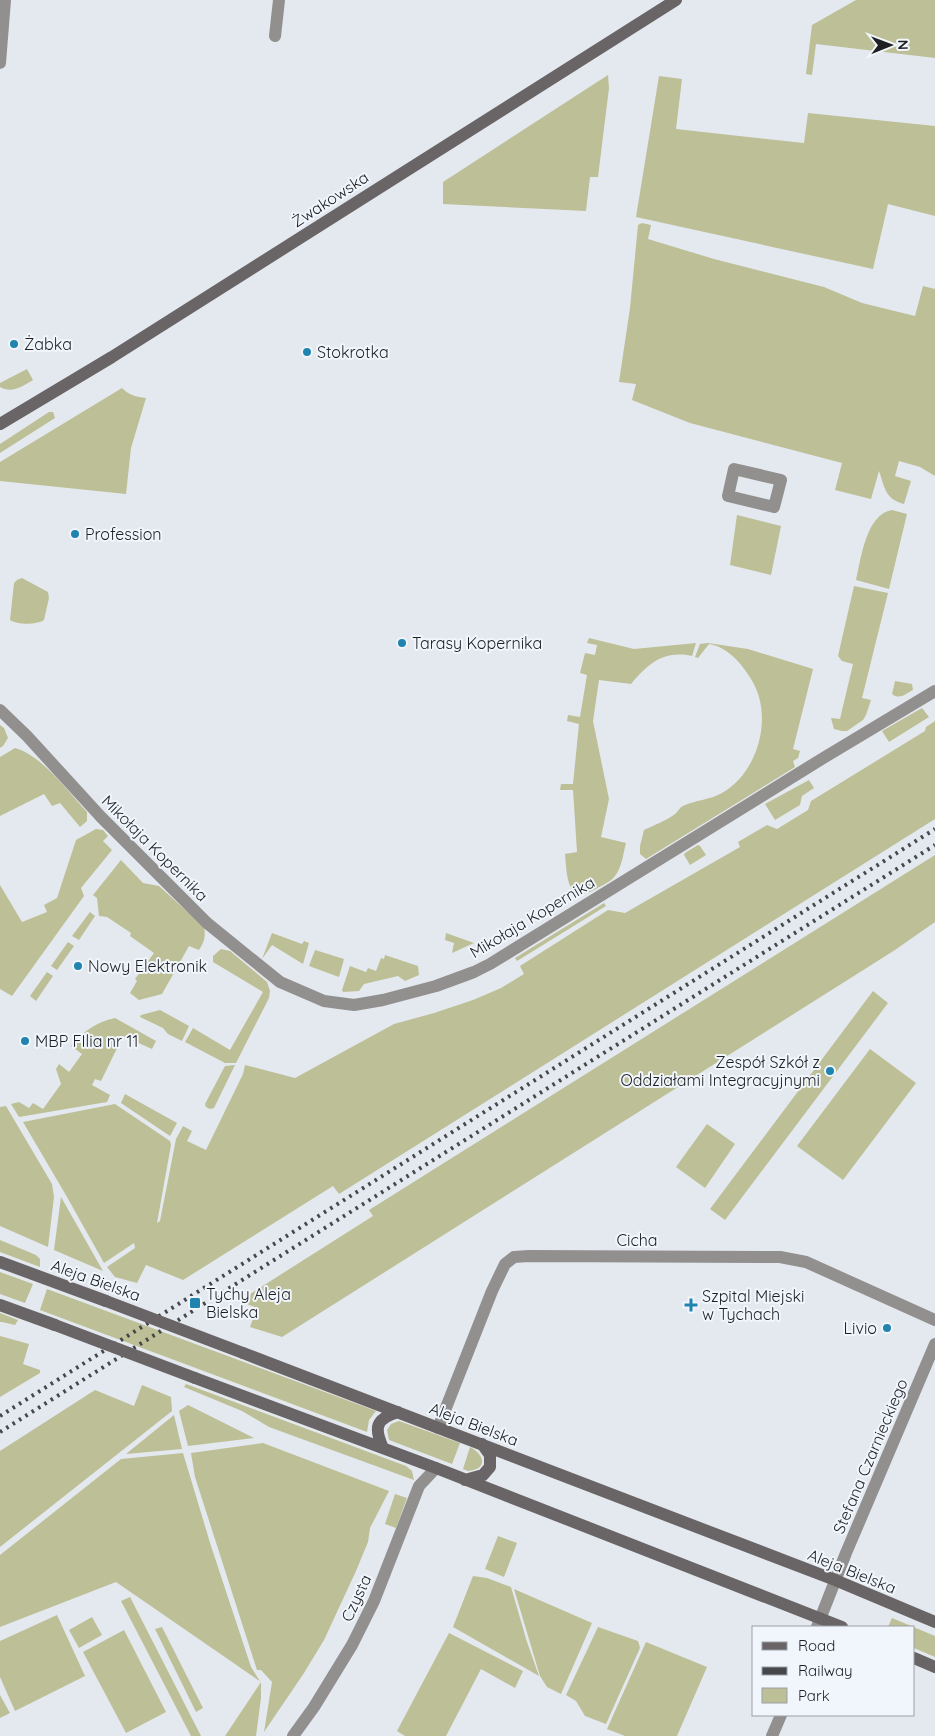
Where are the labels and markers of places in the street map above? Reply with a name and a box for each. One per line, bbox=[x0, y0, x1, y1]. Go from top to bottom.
place label: Żabka bbox=[24, 334, 72, 354]
marker: Żabka bbox=[8, 338, 20, 350]
place label: Stokrotka bbox=[317, 342, 389, 362]
marker: Stokrotka bbox=[301, 346, 313, 358]
place label: Profession bbox=[85, 524, 162, 544]
marker: Profession bbox=[69, 528, 81, 540]
place label: Tarasy Kopernika bbox=[412, 633, 542, 653]
marker: Tarasy Kopernika bbox=[396, 637, 408, 649]
place label: Nowy Elektronik bbox=[88, 956, 207, 976]
marker: Nowy Elektronik bbox=[72, 960, 84, 972]
place label: MBP FIlia nr 11 bbox=[35, 1031, 138, 1051]
marker: MBP FIlia nr 11 bbox=[19, 1035, 31, 1047]
place label: Zespół Szkół z Oddziałami Integracyjnymi bbox=[620, 1052, 820, 1090]
marker: Zespół Szkół z Oddziałami Integracyjnymi bbox=[824, 1065, 836, 1077]
place label: Tychy Aleja Bielska bbox=[206, 1284, 291, 1322]
place label: Szpital Miejski w Tychach bbox=[702, 1286, 804, 1324]
marker: Tychy Aleja Bielska bbox=[188, 1296, 202, 1310]
marker: Szpital Miejski w Tychach bbox=[684, 1298, 698, 1312]
place label: Livio bbox=[844, 1318, 877, 1338]
marker: Livio bbox=[881, 1322, 893, 1334]

